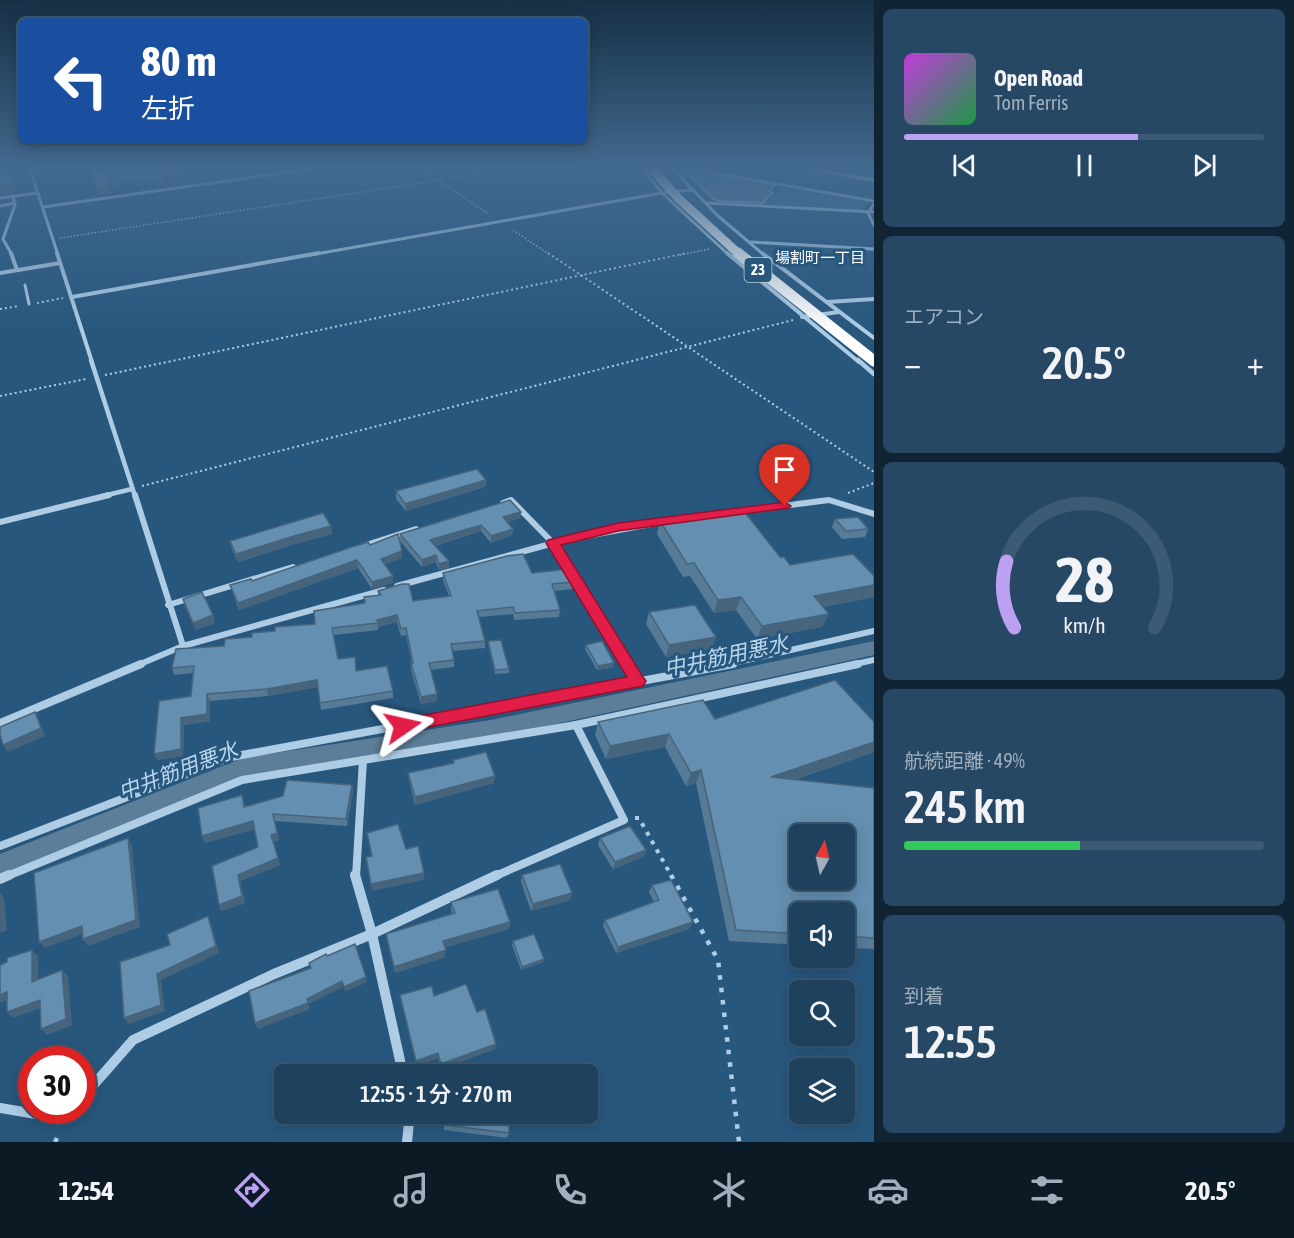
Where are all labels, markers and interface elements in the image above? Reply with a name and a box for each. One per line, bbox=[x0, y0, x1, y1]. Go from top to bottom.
text: 80 m bbox=[141, 37, 216, 85]
icon: left bbox=[42, 42, 120, 120]
text: Open Road bbox=[994, 65, 1083, 91]
text: Tom Ferris bbox=[994, 91, 1068, 114]
text: 左折 bbox=[141, 93, 195, 124]
icon: previous bbox=[948, 149, 981, 182]
icon: pause bbox=[1068, 149, 1101, 182]
icon: next bbox=[1188, 149, 1221, 182]
district label: 場割町一丁目 bbox=[775, 249, 865, 266]
road number: 23 bbox=[744, 258, 771, 282]
text: エアコン bbox=[904, 305, 984, 328]
text: 20.5° bbox=[1042, 337, 1126, 389]
text: − bbox=[904, 344, 921, 382]
text: + bbox=[1247, 344, 1264, 382]
pin bbox=[759, 444, 810, 506]
icon: arrive bbox=[768, 453, 801, 486]
text: 28 bbox=[1055, 544, 1113, 615]
text: km/h bbox=[1063, 613, 1105, 638]
water label: 中井筋用悪水 bbox=[662, 630, 792, 680]
position arrow bbox=[371, 694, 435, 758]
water label: 中井筋用悪水 bbox=[115, 736, 243, 804]
text: 航続距離 · 49% bbox=[904, 749, 1025, 772]
text: 245 km bbox=[904, 781, 1026, 833]
north arrow bbox=[789, 824, 855, 890]
map controls bbox=[789, 824, 855, 1124]
button: sound bbox=[789, 902, 855, 968]
button: search bbox=[789, 980, 855, 1046]
text: 到着 bbox=[904, 984, 944, 1007]
text: 12:55 bbox=[904, 1016, 997, 1068]
speed limit sign: 30 bbox=[18, 1046, 96, 1124]
button: layers bbox=[789, 1058, 855, 1124]
text: 12:55 · 1 分 · 270 m bbox=[360, 1081, 512, 1107]
icon: directions bbox=[231, 1169, 273, 1211]
icon: music bbox=[390, 1169, 432, 1211]
icon: phone bbox=[549, 1169, 591, 1211]
icon: climate bbox=[708, 1169, 750, 1211]
icon: car bbox=[867, 1169, 909, 1211]
icon: filters bbox=[1026, 1169, 1068, 1211]
text: 12:54 bbox=[59, 1175, 114, 1206]
text: 20.5° bbox=[1185, 1175, 1235, 1206]

